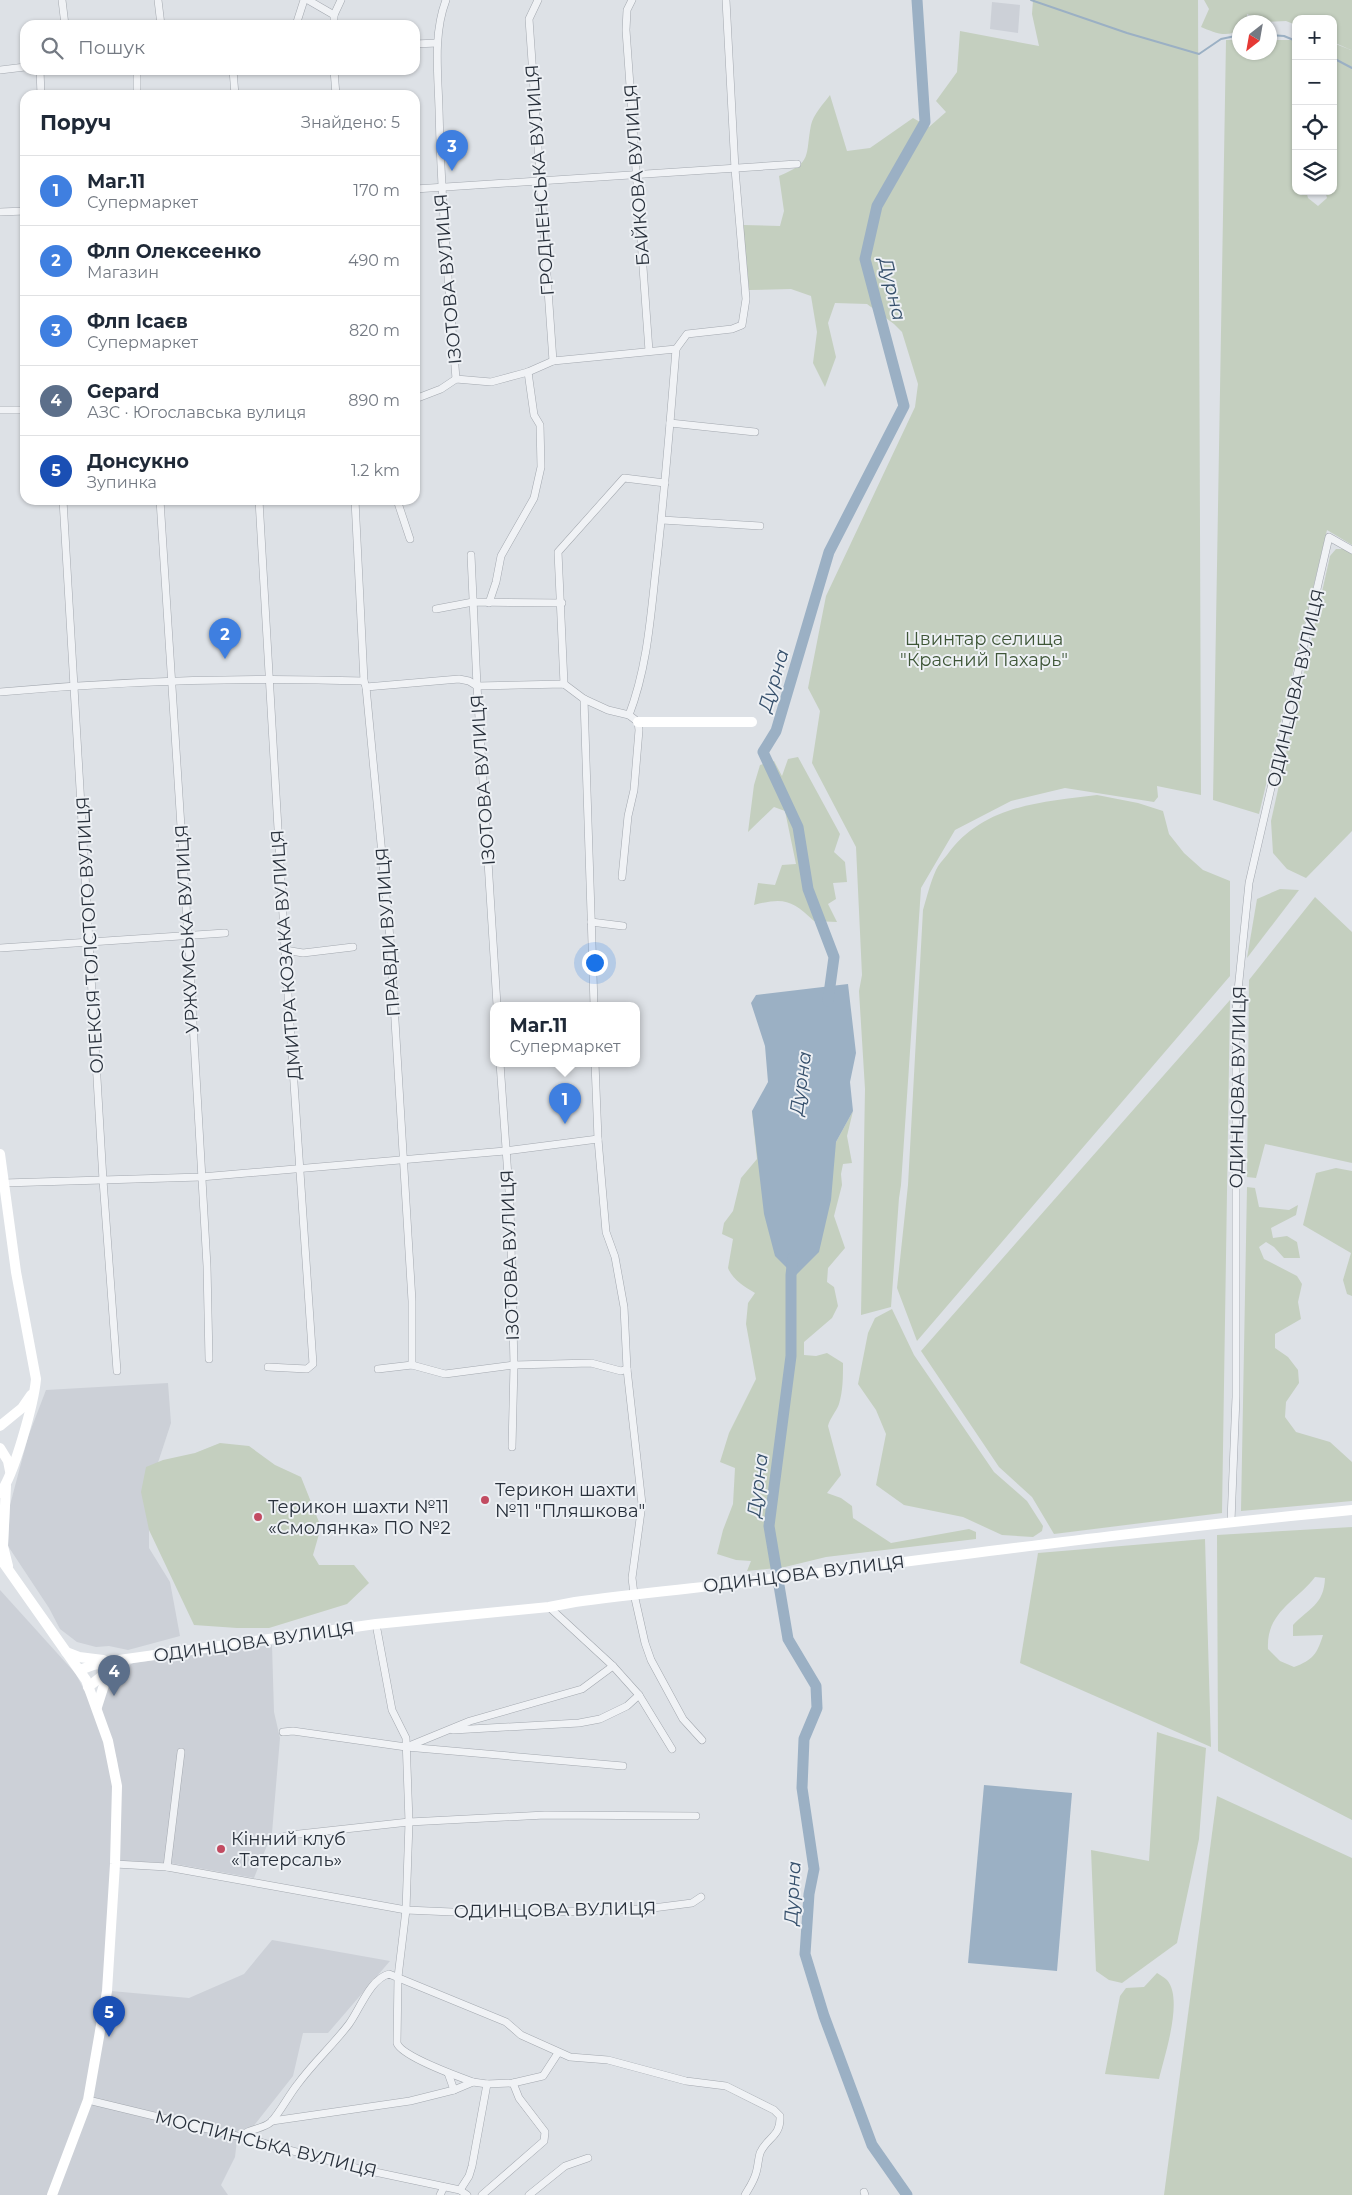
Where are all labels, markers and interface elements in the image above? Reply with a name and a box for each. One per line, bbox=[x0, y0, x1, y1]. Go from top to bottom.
north arrow bbox=[1232, 15, 1277, 60]
map controls bbox=[1292, 15, 1337, 195]
button: + bbox=[1292, 15, 1337, 60]
search box bbox=[20, 20, 420, 75]
icon: search bbox=[38, 34, 66, 62]
text: Пошук bbox=[78, 36, 145, 59]
button: − bbox=[1292, 60, 1337, 105]
street label: ГРОДНЕНСЬКА ВУЛИЦЯ bbox=[521, 64, 559, 296]
street label: БАЙКОВА ВУЛИЦЯ bbox=[620, 83, 654, 267]
button: locate bbox=[1292, 105, 1337, 150]
text: Поруч bbox=[40, 110, 111, 135]
text: Знайдено: 5 bbox=[301, 113, 400, 132]
pin: 3 bbox=[436, 130, 468, 171]
button: layers bbox=[1292, 150, 1337, 195]
text: Маг.11 bbox=[87, 170, 145, 193]
text: 1 bbox=[53, 181, 59, 200]
text: 170 m bbox=[353, 181, 400, 200]
text: Супермаркет bbox=[87, 193, 198, 212]
street label: ІЗОТОВА ВУЛИЦЯ bbox=[430, 193, 466, 365]
text: Флп Олексеенко bbox=[87, 240, 261, 263]
text: 2 bbox=[51, 251, 61, 270]
text: 490 m bbox=[348, 251, 400, 270]
water label: Дурна bbox=[874, 253, 911, 323]
text: Магазин bbox=[87, 263, 159, 282]
text: Флп Ісаєв bbox=[87, 310, 188, 333]
text: 3 bbox=[51, 321, 61, 340]
text: 820 m bbox=[349, 321, 400, 340]
text: Супермаркет bbox=[87, 333, 198, 352]
text: Gepard bbox=[87, 380, 159, 403]
text: 4 bbox=[50, 391, 62, 410]
text: 890 m bbox=[348, 391, 400, 410]
text: АЗС · Югославська вулиця bbox=[87, 403, 306, 422]
text: Донсукно bbox=[87, 450, 189, 473]
text: 5 bbox=[51, 461, 61, 480]
text: 1.2 km bbox=[351, 461, 400, 480]
text: Зупинка bbox=[87, 473, 157, 492]
street label: ОДИНЦОВА ВУЛИЦЯ bbox=[1262, 587, 1330, 789]
pin: 2 bbox=[209, 618, 241, 659]
park label: Цвинтар селища "Красний Пахарь" bbox=[900, 628, 1068, 671]
water label: Дурна bbox=[753, 646, 794, 716]
street label: ІЗОТОВА ВУЛИЦЯ bbox=[466, 694, 500, 866]
street label: ОЛЕКСІЯ ТОЛСТОГО ВУЛИЦЯ bbox=[72, 796, 108, 1074]
street label: УРЖУМСЬКА ВУЛИЦЯ bbox=[171, 824, 203, 1034]
street label: ДМИТРА КОЗАКА ВУЛИЦЯ bbox=[266, 829, 306, 1081]
street label: ПРАВДИ ВУЛИЦЯ bbox=[371, 847, 405, 1017]
your location bbox=[582, 950, 608, 976]
street label: ОДИНЦОВА ВУЛИЦЯ bbox=[1225, 985, 1251, 1189]
popup bbox=[490, 1002, 640, 1067]
text: Маг.11 bbox=[509, 1014, 568, 1037]
text: Супермаркет bbox=[509, 1037, 621, 1056]
water label: Дурна bbox=[784, 1050, 816, 1118]
pin: 1 bbox=[549, 1083, 581, 1124]
street label: ІЗОТОВА ВУЛИЦЯ bbox=[496, 1169, 524, 1341]
water label: Дурна bbox=[742, 1452, 773, 1520]
place label: Терикон шахти №11 "Пляшкова" bbox=[495, 1479, 645, 1522]
marker: Терикон шахти №11 "Пляшкова" bbox=[479, 1494, 491, 1506]
place label: Терикон шахти №11 «Смолянка» ПО №2 bbox=[268, 1496, 451, 1539]
marker: Терикон шахти №11 «Смолянка» ПО №2 bbox=[252, 1511, 264, 1523]
street label: ОДИНЦОВА ВУЛИЦЯ bbox=[702, 1551, 906, 1597]
street label: ОДИНЦОВА ВУЛИЦЯ bbox=[152, 1617, 356, 1667]
pin: 4 bbox=[98, 1655, 130, 1696]
place label: Кінний клуб «Татерсаль» bbox=[231, 1828, 346, 1871]
marker: Кінний клуб «Татерсаль» bbox=[215, 1843, 227, 1855]
water label: Дурна bbox=[779, 1860, 806, 1928]
street label: ОДИНЦОВА ВУЛИЦЯ bbox=[453, 1897, 657, 1923]
pin: 5 bbox=[93, 1996, 125, 2037]
street label: МОСПИНСЬКА ВУЛИЦЯ bbox=[153, 2106, 379, 2182]

